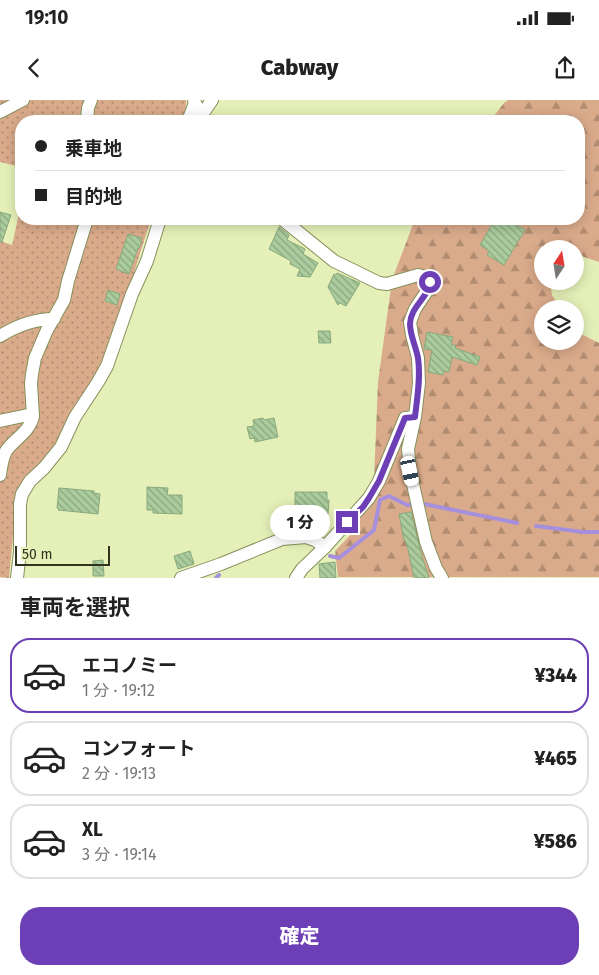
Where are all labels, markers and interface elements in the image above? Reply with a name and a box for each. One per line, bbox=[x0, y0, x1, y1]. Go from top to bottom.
text: 19:10 bbox=[25, 6, 68, 29]
icon: back bbox=[20, 54, 48, 82]
text: Cabway bbox=[261, 54, 338, 81]
icon: share bbox=[551, 54, 579, 82]
text: 乗車地 bbox=[65, 137, 122, 160]
text: 目的地 bbox=[65, 185, 122, 208]
north arrow bbox=[534, 240, 584, 290]
map controls bbox=[534, 240, 584, 350]
route start bbox=[419, 271, 441, 293]
button: layers bbox=[534, 300, 584, 350]
car bbox=[399, 455, 420, 487]
callout: 1 分 bbox=[270, 504, 330, 540]
route end bbox=[336, 511, 358, 533]
text: 1 分 bbox=[286, 513, 314, 532]
scale bar bbox=[15, 542, 110, 566]
text: 50 m bbox=[22, 546, 53, 563]
text: 車両を選択 bbox=[20, 594, 130, 621]
icon: car bbox=[22, 653, 67, 698]
text: エコノミー bbox=[82, 654, 177, 677]
text: ¥344 bbox=[534, 664, 577, 687]
text: 1 分 · 19:12 bbox=[82, 681, 155, 700]
icon: car bbox=[22, 736, 67, 781]
text: コンフォート bbox=[82, 737, 195, 760]
text: ¥465 bbox=[534, 747, 577, 770]
text: 2 分 · 19:13 bbox=[82, 764, 156, 783]
text: XL bbox=[82, 818, 103, 841]
icon: car bbox=[22, 819, 67, 864]
text: ¥586 bbox=[534, 830, 577, 853]
text: 3 分 · 19:14 bbox=[82, 845, 157, 864]
button: 確定 bbox=[20, 907, 579, 965]

